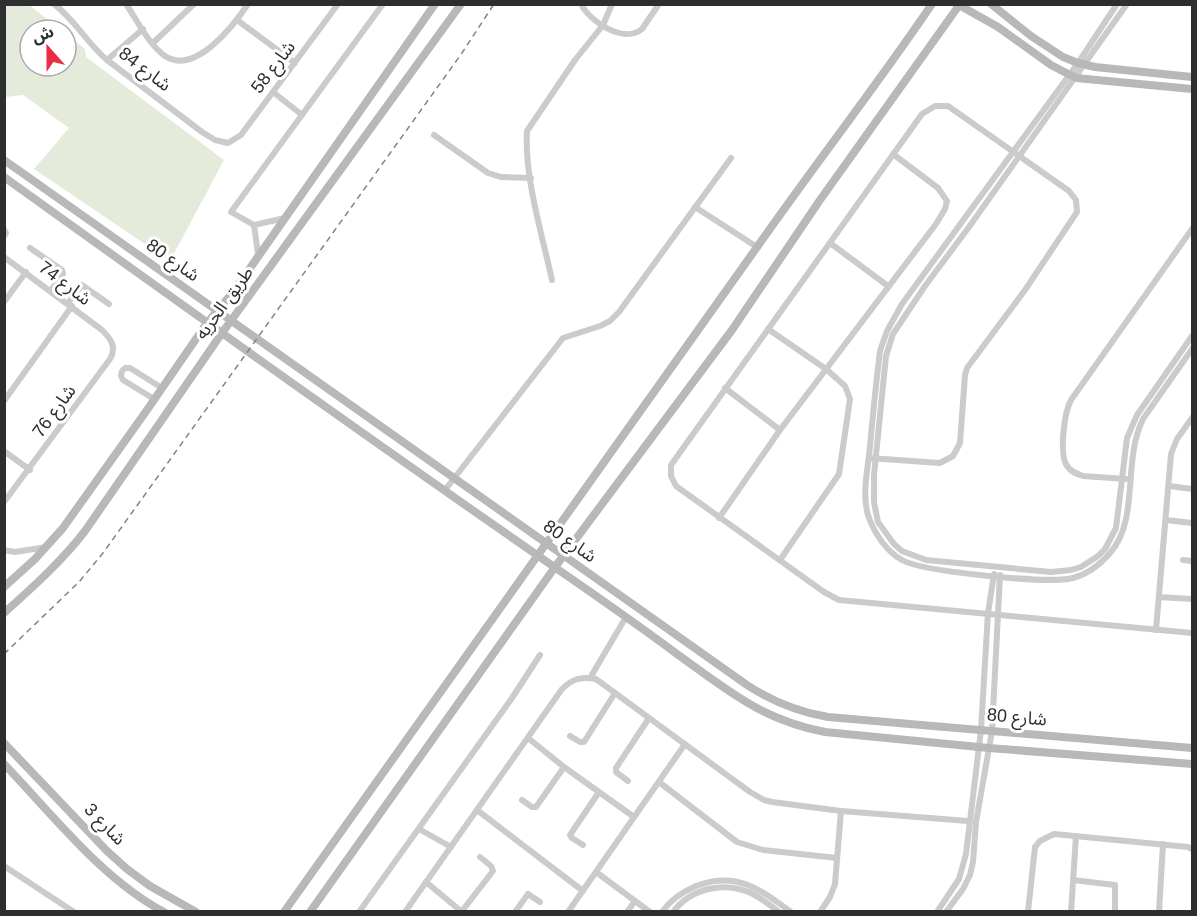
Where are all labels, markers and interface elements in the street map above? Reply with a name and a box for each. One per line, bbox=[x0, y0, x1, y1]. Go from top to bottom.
north arrow bbox=[18, 18, 78, 78]
text: ش bbox=[30, 23, 57, 47]
street label: شارع 58 bbox=[247, 37, 302, 99]
street label: شارع 84 bbox=[113, 43, 175, 98]
street label: شارع 80 bbox=[140, 235, 203, 289]
street label: شارع 74 bbox=[33, 257, 95, 312]
street label: طريق الحريه bbox=[191, 263, 258, 344]
street label: شارع 76 bbox=[28, 381, 83, 444]
street label: شارع 80 bbox=[537, 516, 600, 570]
street label: شارع 80 bbox=[986, 704, 1048, 734]
street label: شارع 3 bbox=[78, 799, 130, 852]

